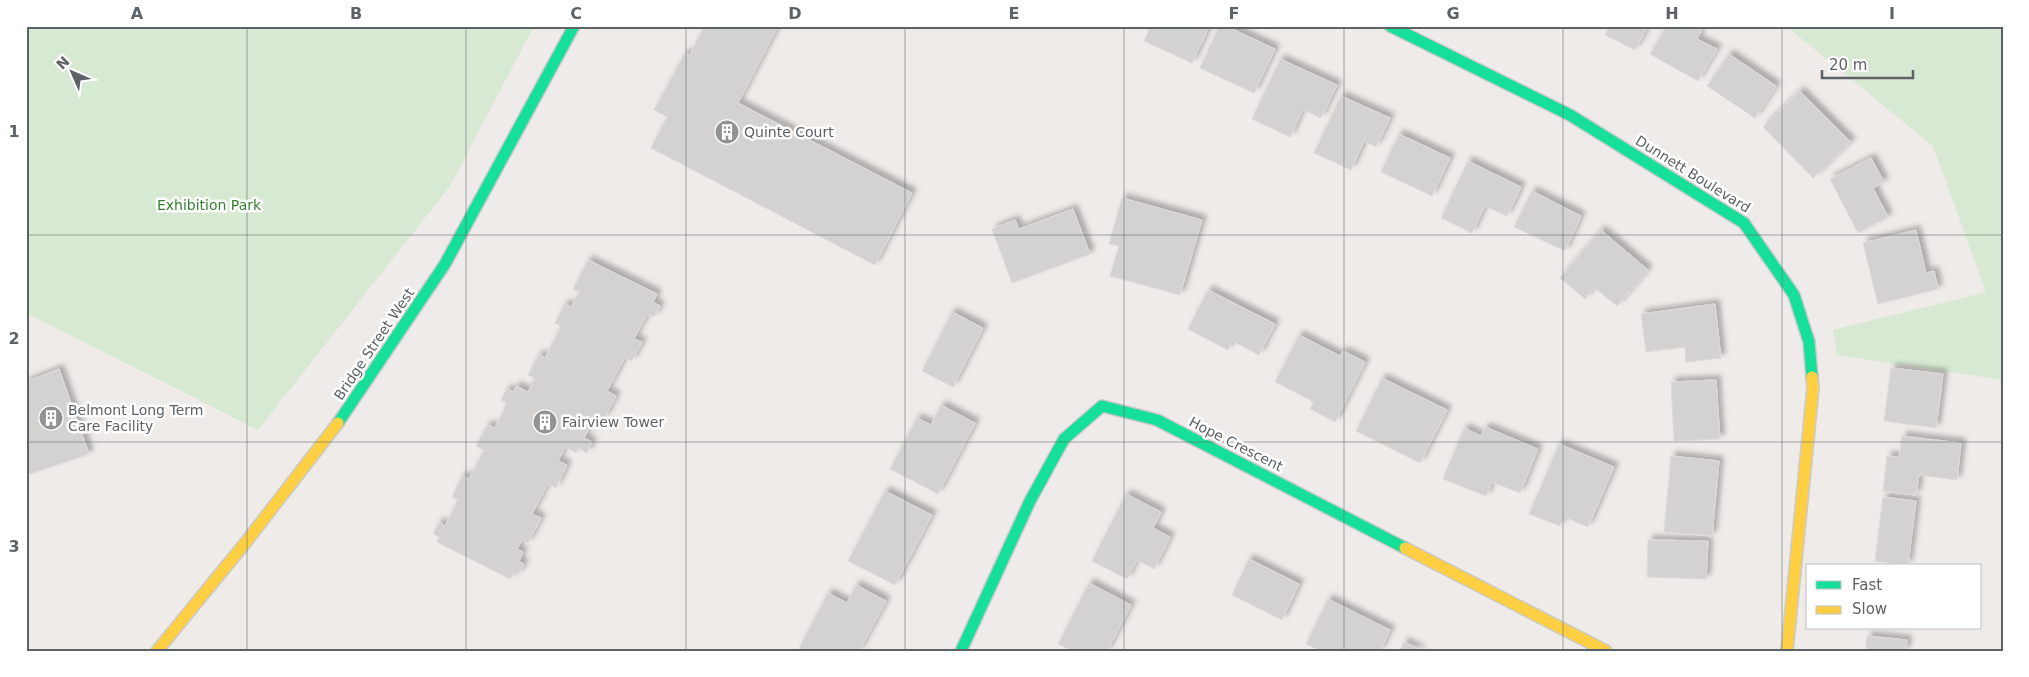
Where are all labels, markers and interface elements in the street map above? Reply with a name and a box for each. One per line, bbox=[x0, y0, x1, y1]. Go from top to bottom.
text: A bbox=[131, 4, 144, 23]
text: B bbox=[350, 4, 362, 23]
text: C bbox=[570, 4, 582, 23]
text: D bbox=[788, 4, 802, 23]
text: E bbox=[1009, 4, 1019, 23]
text: F bbox=[1229, 4, 1239, 23]
text: G bbox=[1446, 4, 1460, 23]
text: H bbox=[1665, 4, 1679, 23]
text: I bbox=[1889, 4, 1895, 23]
north arrow bbox=[48, 48, 98, 98]
scale bar bbox=[1822, 48, 1913, 80]
text: N bbox=[53, 53, 73, 73]
text: 20 m bbox=[1829, 56, 1867, 74]
building icon: Quinte Court bbox=[714, 119, 740, 145]
text: 1 bbox=[8, 122, 20, 141]
place label: Quinte Court bbox=[744, 124, 834, 140]
street label: Dunnett Boulevard bbox=[1633, 132, 1753, 216]
park label: Exhibition Park bbox=[157, 197, 262, 213]
street label: Bridge Street West bbox=[331, 285, 418, 403]
text: 2 bbox=[8, 329, 20, 348]
place label: Belmont Long Term Care Facility bbox=[68, 402, 203, 434]
building icon: Belmont Long Term Care Facility bbox=[38, 405, 64, 431]
building icon: Fairview Tower bbox=[532, 409, 558, 435]
place label: Fairview Tower bbox=[562, 414, 664, 430]
street label: Hope Crescent bbox=[1187, 414, 1286, 475]
text: 3 bbox=[8, 537, 20, 556]
legend bbox=[1806, 564, 1982, 630]
text: Fast bbox=[1852, 576, 1882, 594]
text: Slow bbox=[1852, 600, 1887, 618]

